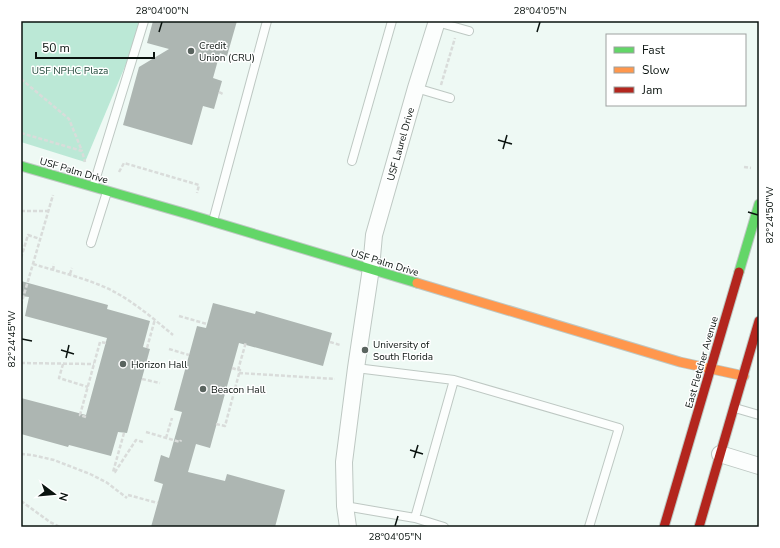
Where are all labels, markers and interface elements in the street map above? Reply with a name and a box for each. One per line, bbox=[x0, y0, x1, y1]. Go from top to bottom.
text: 28°04'00"N bbox=[135, 4, 189, 18]
text: 28°04'05"N bbox=[513, 4, 567, 18]
scale bar bbox=[36, 34, 154, 60]
legend bbox=[606, 34, 746, 106]
place label: Credit Union (CRU) bbox=[199, 39, 255, 65]
text: 50 m bbox=[42, 40, 70, 56]
text: Fast bbox=[642, 42, 665, 58]
marker: Credit Union (CRU) bbox=[186, 46, 196, 56]
text: Slow bbox=[642, 62, 670, 78]
park label: USF NPHC Plaza bbox=[32, 64, 108, 78]
text: Jam bbox=[641, 82, 663, 98]
street label: USF Laurel Drive bbox=[384, 106, 418, 183]
street label: USF Palm Drive bbox=[38, 154, 110, 187]
text: 82°24'50"W bbox=[763, 187, 777, 243]
street label: USF Palm Drive bbox=[349, 246, 421, 280]
text: 82°24'45"W bbox=[5, 311, 19, 367]
street label: East Fletcher Avenue bbox=[682, 315, 722, 410]
place label: University of South Florida bbox=[373, 338, 433, 364]
marker: University of South Florida bbox=[360, 345, 370, 355]
place label: Horizon Hall bbox=[131, 358, 187, 372]
marker: Horizon Hall bbox=[118, 359, 128, 369]
place label: Beacon Hall bbox=[211, 383, 266, 397]
marker: Beacon Hall bbox=[198, 384, 208, 394]
north arrow bbox=[34, 474, 74, 514]
text: N bbox=[55, 491, 71, 503]
text: 28°04'05"N bbox=[368, 530, 422, 544]

